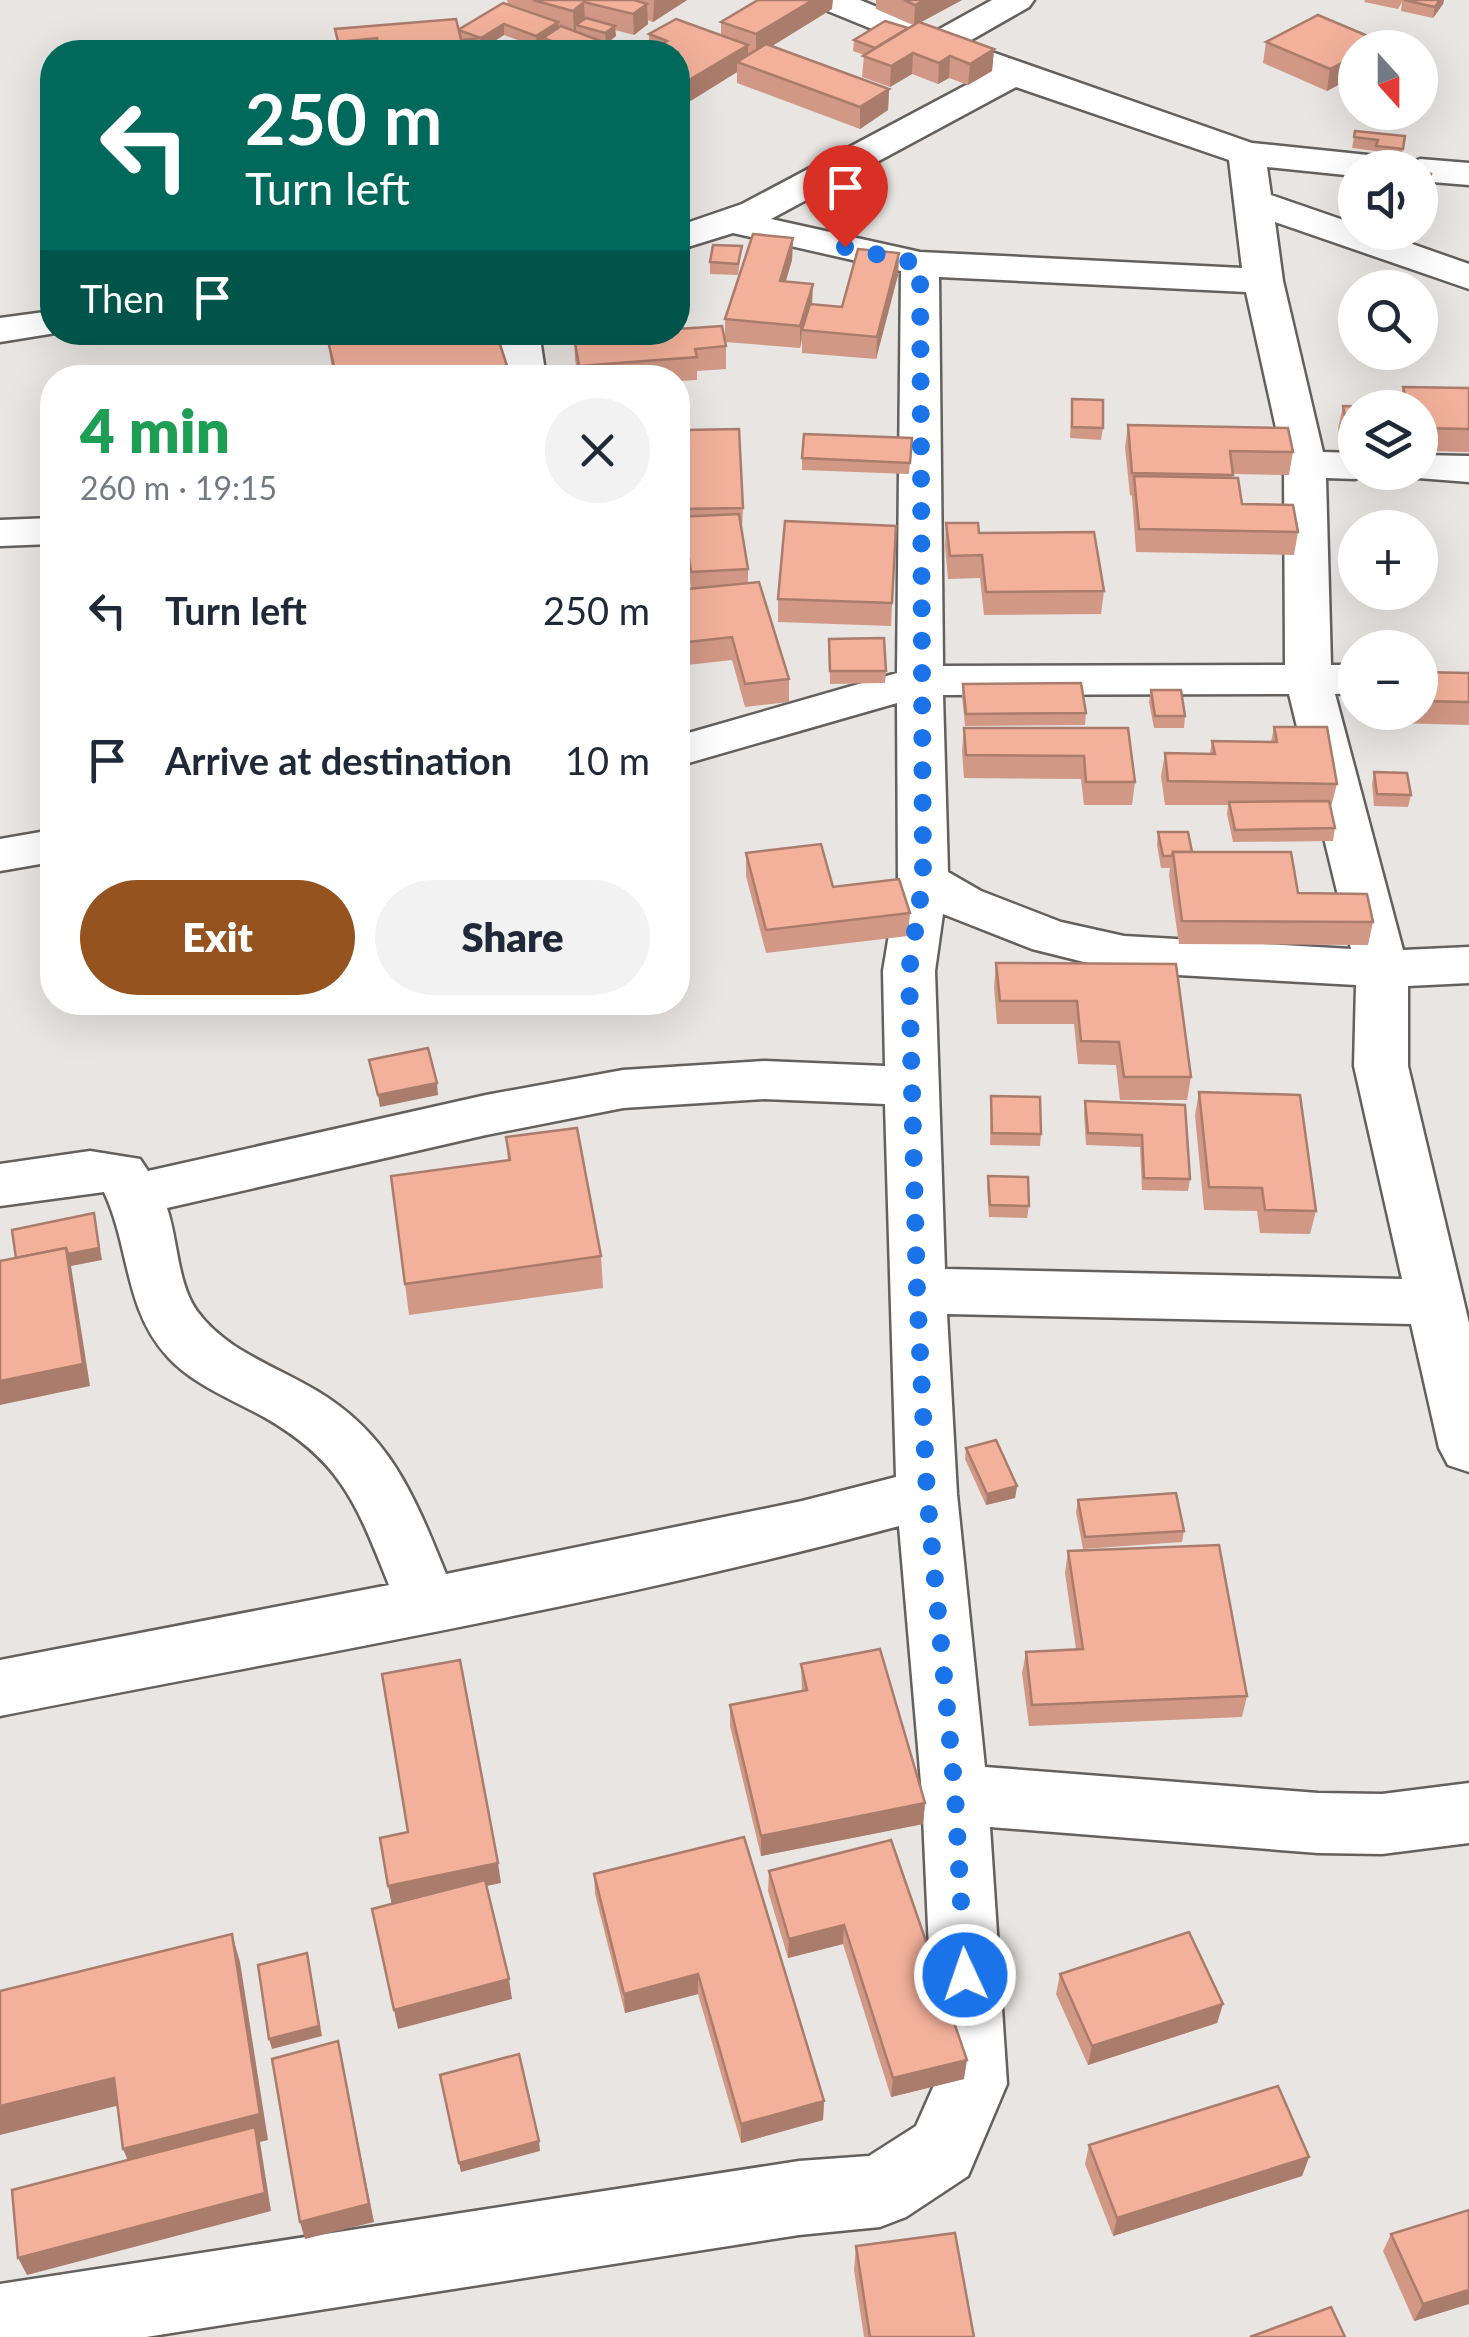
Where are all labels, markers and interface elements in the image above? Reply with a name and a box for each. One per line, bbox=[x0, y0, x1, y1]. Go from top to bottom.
north arrow bbox=[1338, 30, 1438, 130]
map controls bbox=[1338, 30, 1438, 730]
text: 250 m bbox=[245, 76, 442, 160]
icon: left bbox=[80, 80, 210, 210]
pin bbox=[803, 145, 888, 248]
button: sound bbox=[1338, 150, 1438, 250]
icon: arrive bbox=[818, 160, 873, 215]
text: Turn left bbox=[245, 161, 410, 215]
icon: arrive bbox=[185, 270, 240, 325]
button: search bbox=[1338, 270, 1438, 370]
text: Then bbox=[80, 275, 165, 321]
button: layers bbox=[1338, 390, 1438, 490]
text: 4 min bbox=[80, 394, 230, 466]
button: close bbox=[545, 398, 650, 503]
text: 260 m · 19:15 bbox=[80, 468, 277, 507]
button: + bbox=[1338, 510, 1438, 610]
icon: left bbox=[80, 583, 135, 638]
text: Turn left bbox=[165, 587, 307, 633]
text: 250 m bbox=[543, 587, 650, 633]
button: − bbox=[1338, 630, 1438, 730]
icon: arrive bbox=[80, 733, 135, 788]
text: Arrive at destination bbox=[165, 737, 512, 783]
text: 10 m bbox=[565, 737, 650, 783]
button: Exit bbox=[80, 880, 355, 995]
button: Share bbox=[375, 880, 650, 995]
position arrow bbox=[913, 1923, 1017, 2027]

